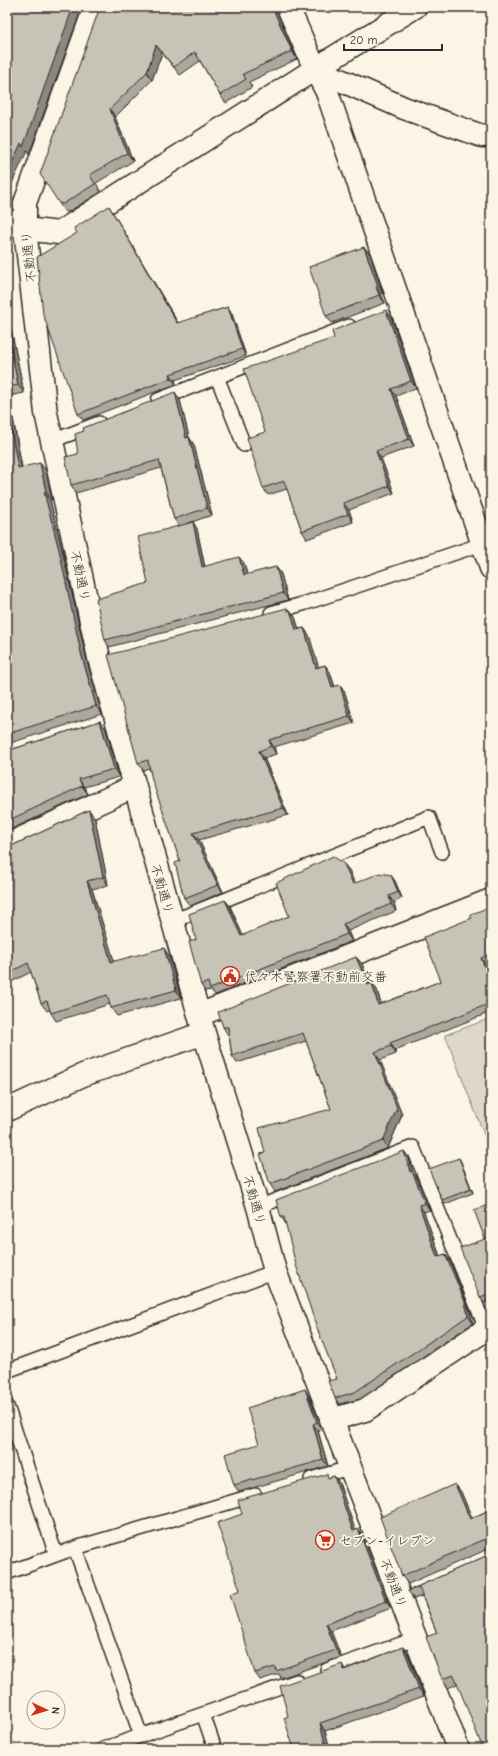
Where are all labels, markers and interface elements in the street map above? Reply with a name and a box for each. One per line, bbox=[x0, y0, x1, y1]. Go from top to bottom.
scale bar bbox=[344, 26, 442, 52]
text: 20 m bbox=[350, 33, 378, 47]
street label: 不動通り bbox=[18, 230, 39, 284]
street label: 不動通り bbox=[68, 549, 93, 603]
street label: 不動通り bbox=[148, 862, 177, 916]
public building icon: 代々木警察署不動前交番 bbox=[219, 965, 241, 987]
place label: 代々木警察署不動前交番 bbox=[244, 969, 387, 984]
street label: 不動通り bbox=[240, 1173, 269, 1227]
supermarket icon: セブン-イレブン bbox=[314, 1529, 336, 1551]
place label: セブン-イレブン bbox=[339, 1533, 435, 1548]
street label: 不動通り bbox=[377, 1556, 410, 1610]
north arrow bbox=[26, 1690, 66, 1730]
text: N bbox=[49, 1707, 62, 1715]

